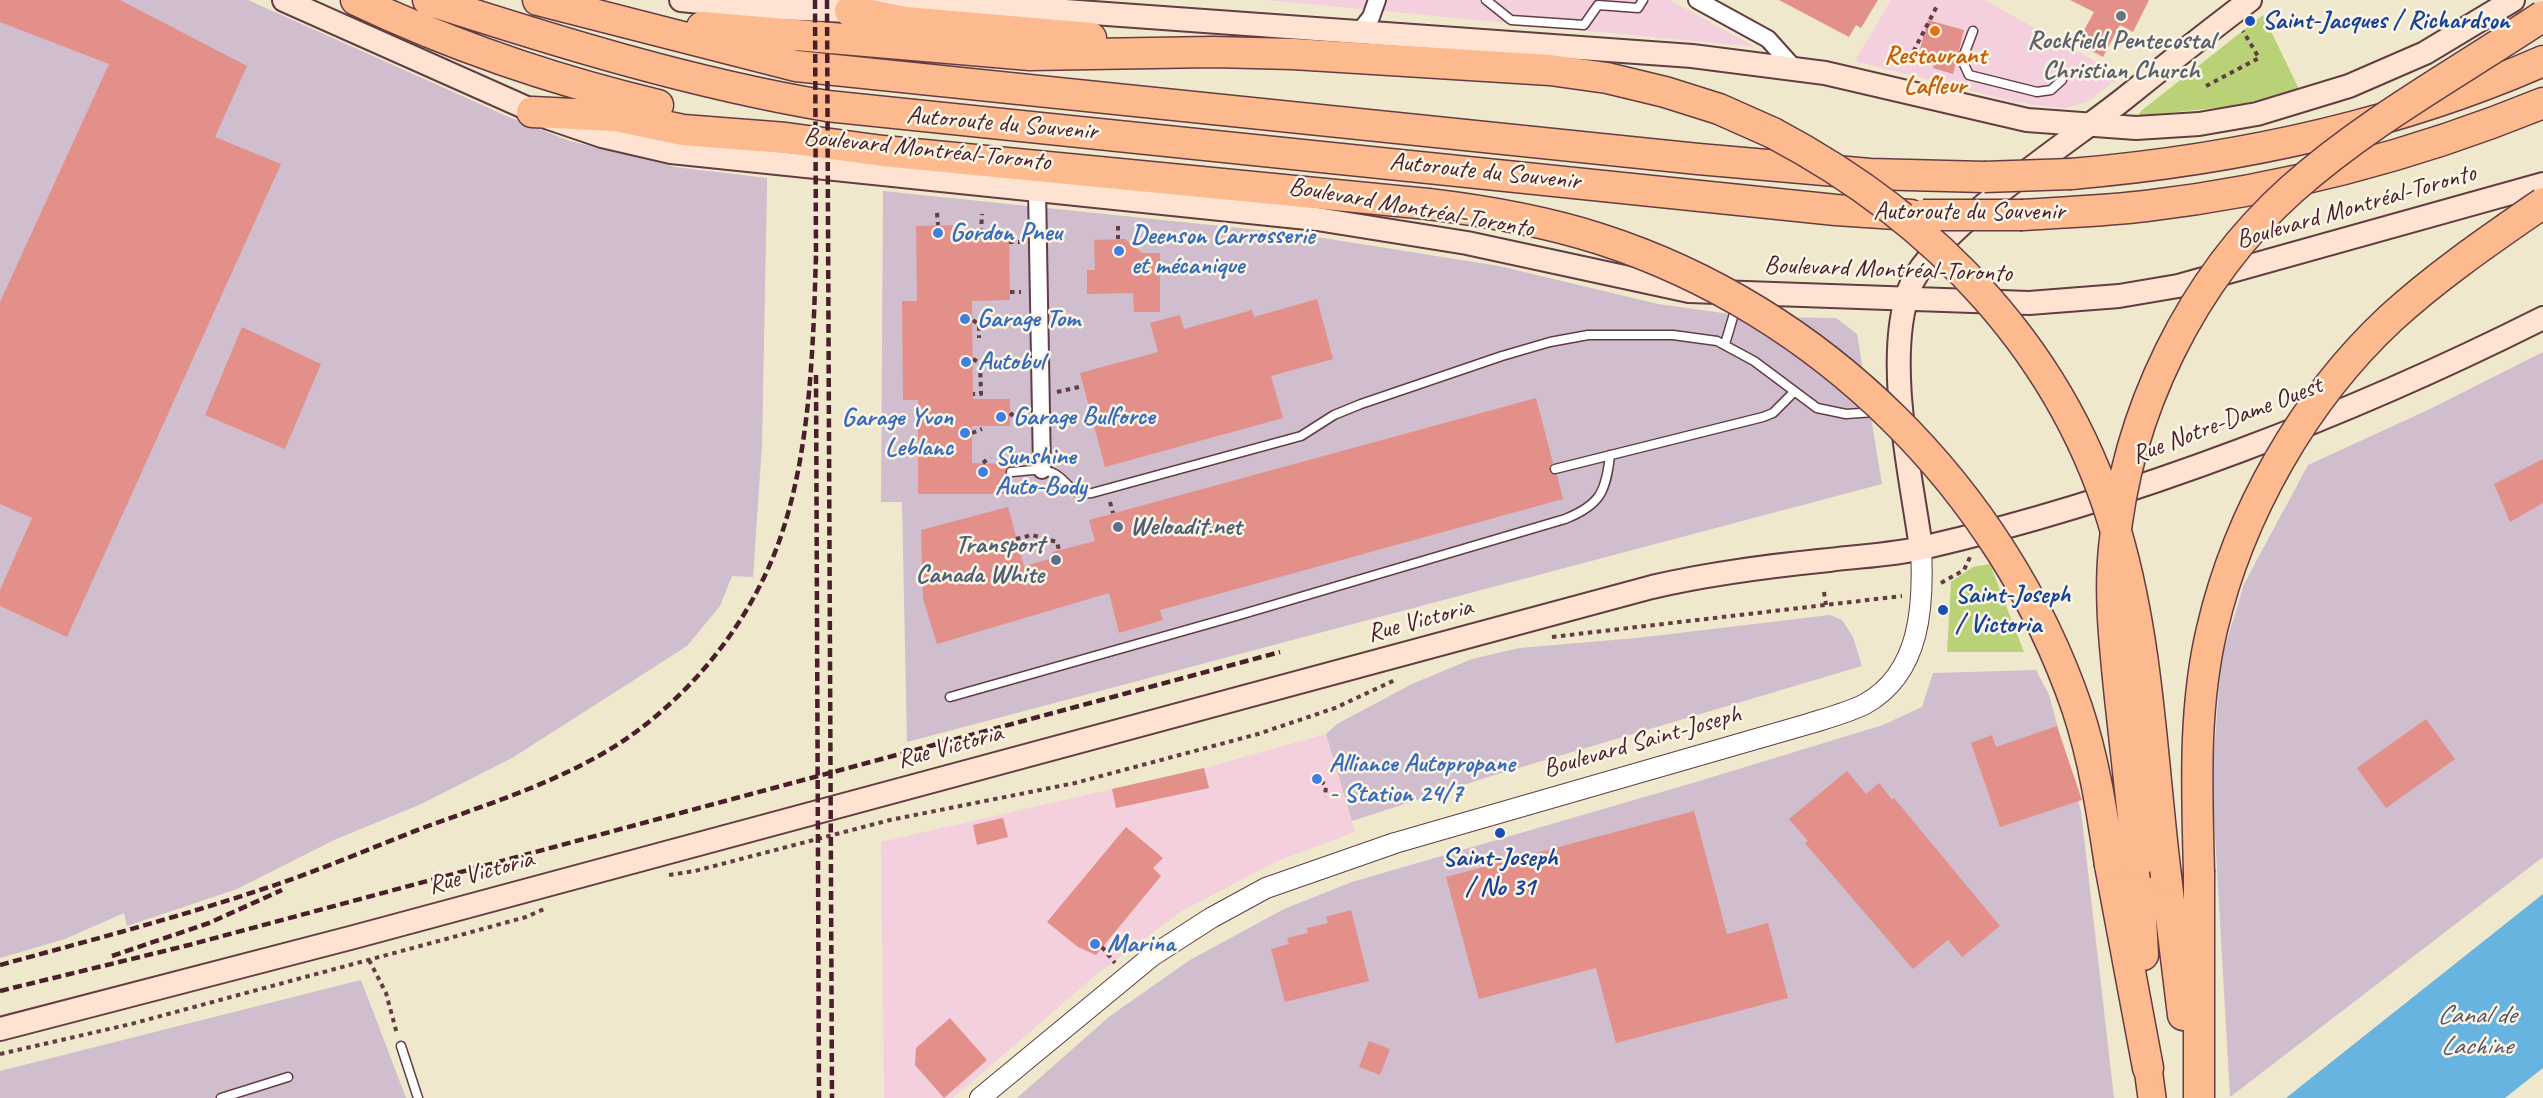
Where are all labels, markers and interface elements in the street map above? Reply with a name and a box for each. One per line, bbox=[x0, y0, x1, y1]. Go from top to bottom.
place label: Saint-Jacques / Richardson bbox=[2262, 5, 2509, 37]
marker: Rockfield Pentecostal Christian Church bbox=[2114, 9, 2128, 23]
marker: Saint-Jacques / Richardson bbox=[2243, 14, 2257, 28]
marker: Restaurant Lafleur bbox=[1928, 24, 1942, 38]
place label: Rockfield Pentecostal Christian Church bbox=[2027, 25, 2215, 86]
place label: Restaurant Lafleur bbox=[1884, 40, 1986, 101]
street label: Autoroute du Souvenir bbox=[905, 100, 1099, 148]
street label: Boulevard Montréal-Toronto bbox=[802, 122, 1052, 178]
street label: Autoroute du Souvenir bbox=[1388, 146, 1582, 198]
street label: Boulevard Montréal-Toronto bbox=[2232, 158, 2480, 256]
street label: Boulevard Montréal-Toronto bbox=[1286, 171, 1536, 245]
street label: Autoroute du Souvenir bbox=[1873, 196, 2065, 228]
place label: Gordon Pneu bbox=[950, 217, 1062, 249]
place label: Deenson Carrosserie et mécanique bbox=[1131, 220, 1315, 282]
marker: Gordon Pneu bbox=[931, 226, 945, 240]
marker: Deenson Carrosserie et mécanique bbox=[1112, 244, 1126, 258]
street label: Boulevard Montréal-Toronto bbox=[1764, 250, 2012, 290]
place label: Garage Tom bbox=[977, 303, 1080, 335]
marker: Garage Tom bbox=[958, 312, 972, 326]
place label: Autobul bbox=[978, 346, 1044, 378]
marker: Autobul bbox=[959, 355, 973, 369]
street label: Rue Notre-Dame Ouest bbox=[2127, 370, 2327, 472]
place label: Garage Bulforce bbox=[1013, 401, 1155, 433]
place label: Garage Yvon Leblanc bbox=[842, 402, 953, 464]
marker: Garage Bulforce bbox=[994, 410, 1008, 424]
marker: Garage Yvon Leblanc bbox=[958, 426, 972, 440]
place label: Sunshine Auto-Body bbox=[995, 441, 1086, 502]
marker: Sunshine Auto-Body bbox=[976, 465, 990, 479]
place label: Weloadit.net bbox=[1130, 511, 1241, 543]
marker: Weloadit.net bbox=[1111, 520, 1125, 534]
place label: Transport Canada White bbox=[916, 529, 1044, 590]
marker: Transport Canada White bbox=[1049, 553, 1063, 567]
place label: Saint-Joseph / Victoria bbox=[1955, 579, 2070, 640]
street label: Rue Victoria bbox=[1364, 592, 1476, 650]
marker: Saint-Joseph / Victoria bbox=[1936, 603, 1950, 617]
street label: Boulevard Saint-Joseph bbox=[1540, 699, 1744, 785]
street label: Rue Victoria bbox=[894, 718, 1006, 776]
place label: Alliance Autopropane - Station 24/7 bbox=[1329, 748, 1515, 810]
marker: Alliance Autopropane - Station 24/7 bbox=[1310, 772, 1324, 786]
marker: Saint-Joseph / No 31 bbox=[1493, 826, 1507, 840]
place label: Saint-Joseph / No 31 bbox=[1442, 842, 1558, 904]
street label: Rue Victoria bbox=[425, 844, 537, 902]
place label: Marina bbox=[1107, 928, 1175, 960]
marker: Marina bbox=[1088, 937, 1102, 951]
water label: Canal de Lachine bbox=[2437, 1000, 2515, 1063]

